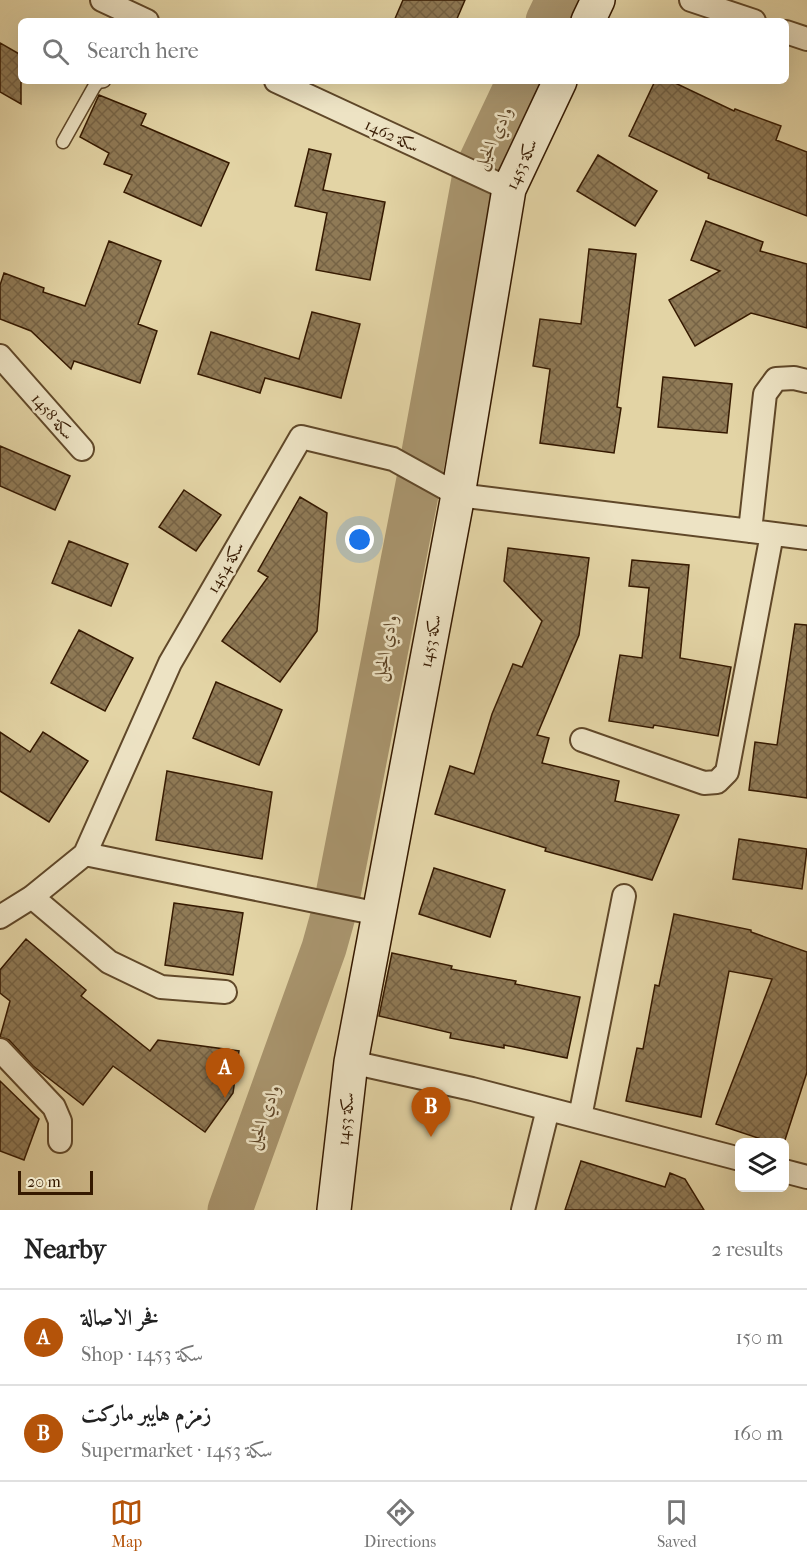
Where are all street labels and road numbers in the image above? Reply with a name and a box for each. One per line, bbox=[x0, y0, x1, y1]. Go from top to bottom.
street label: سكة 1462 bbox=[362, 115, 422, 156]
street label: سكة 1453 bbox=[502, 136, 541, 193]
street label: سكة 1458 bbox=[27, 389, 78, 443]
street label: سكة 1454 bbox=[203, 538, 248, 596]
street label: سكة 1453 bbox=[416, 613, 445, 669]
street label: سكة 1453 bbox=[333, 1091, 358, 1147]

